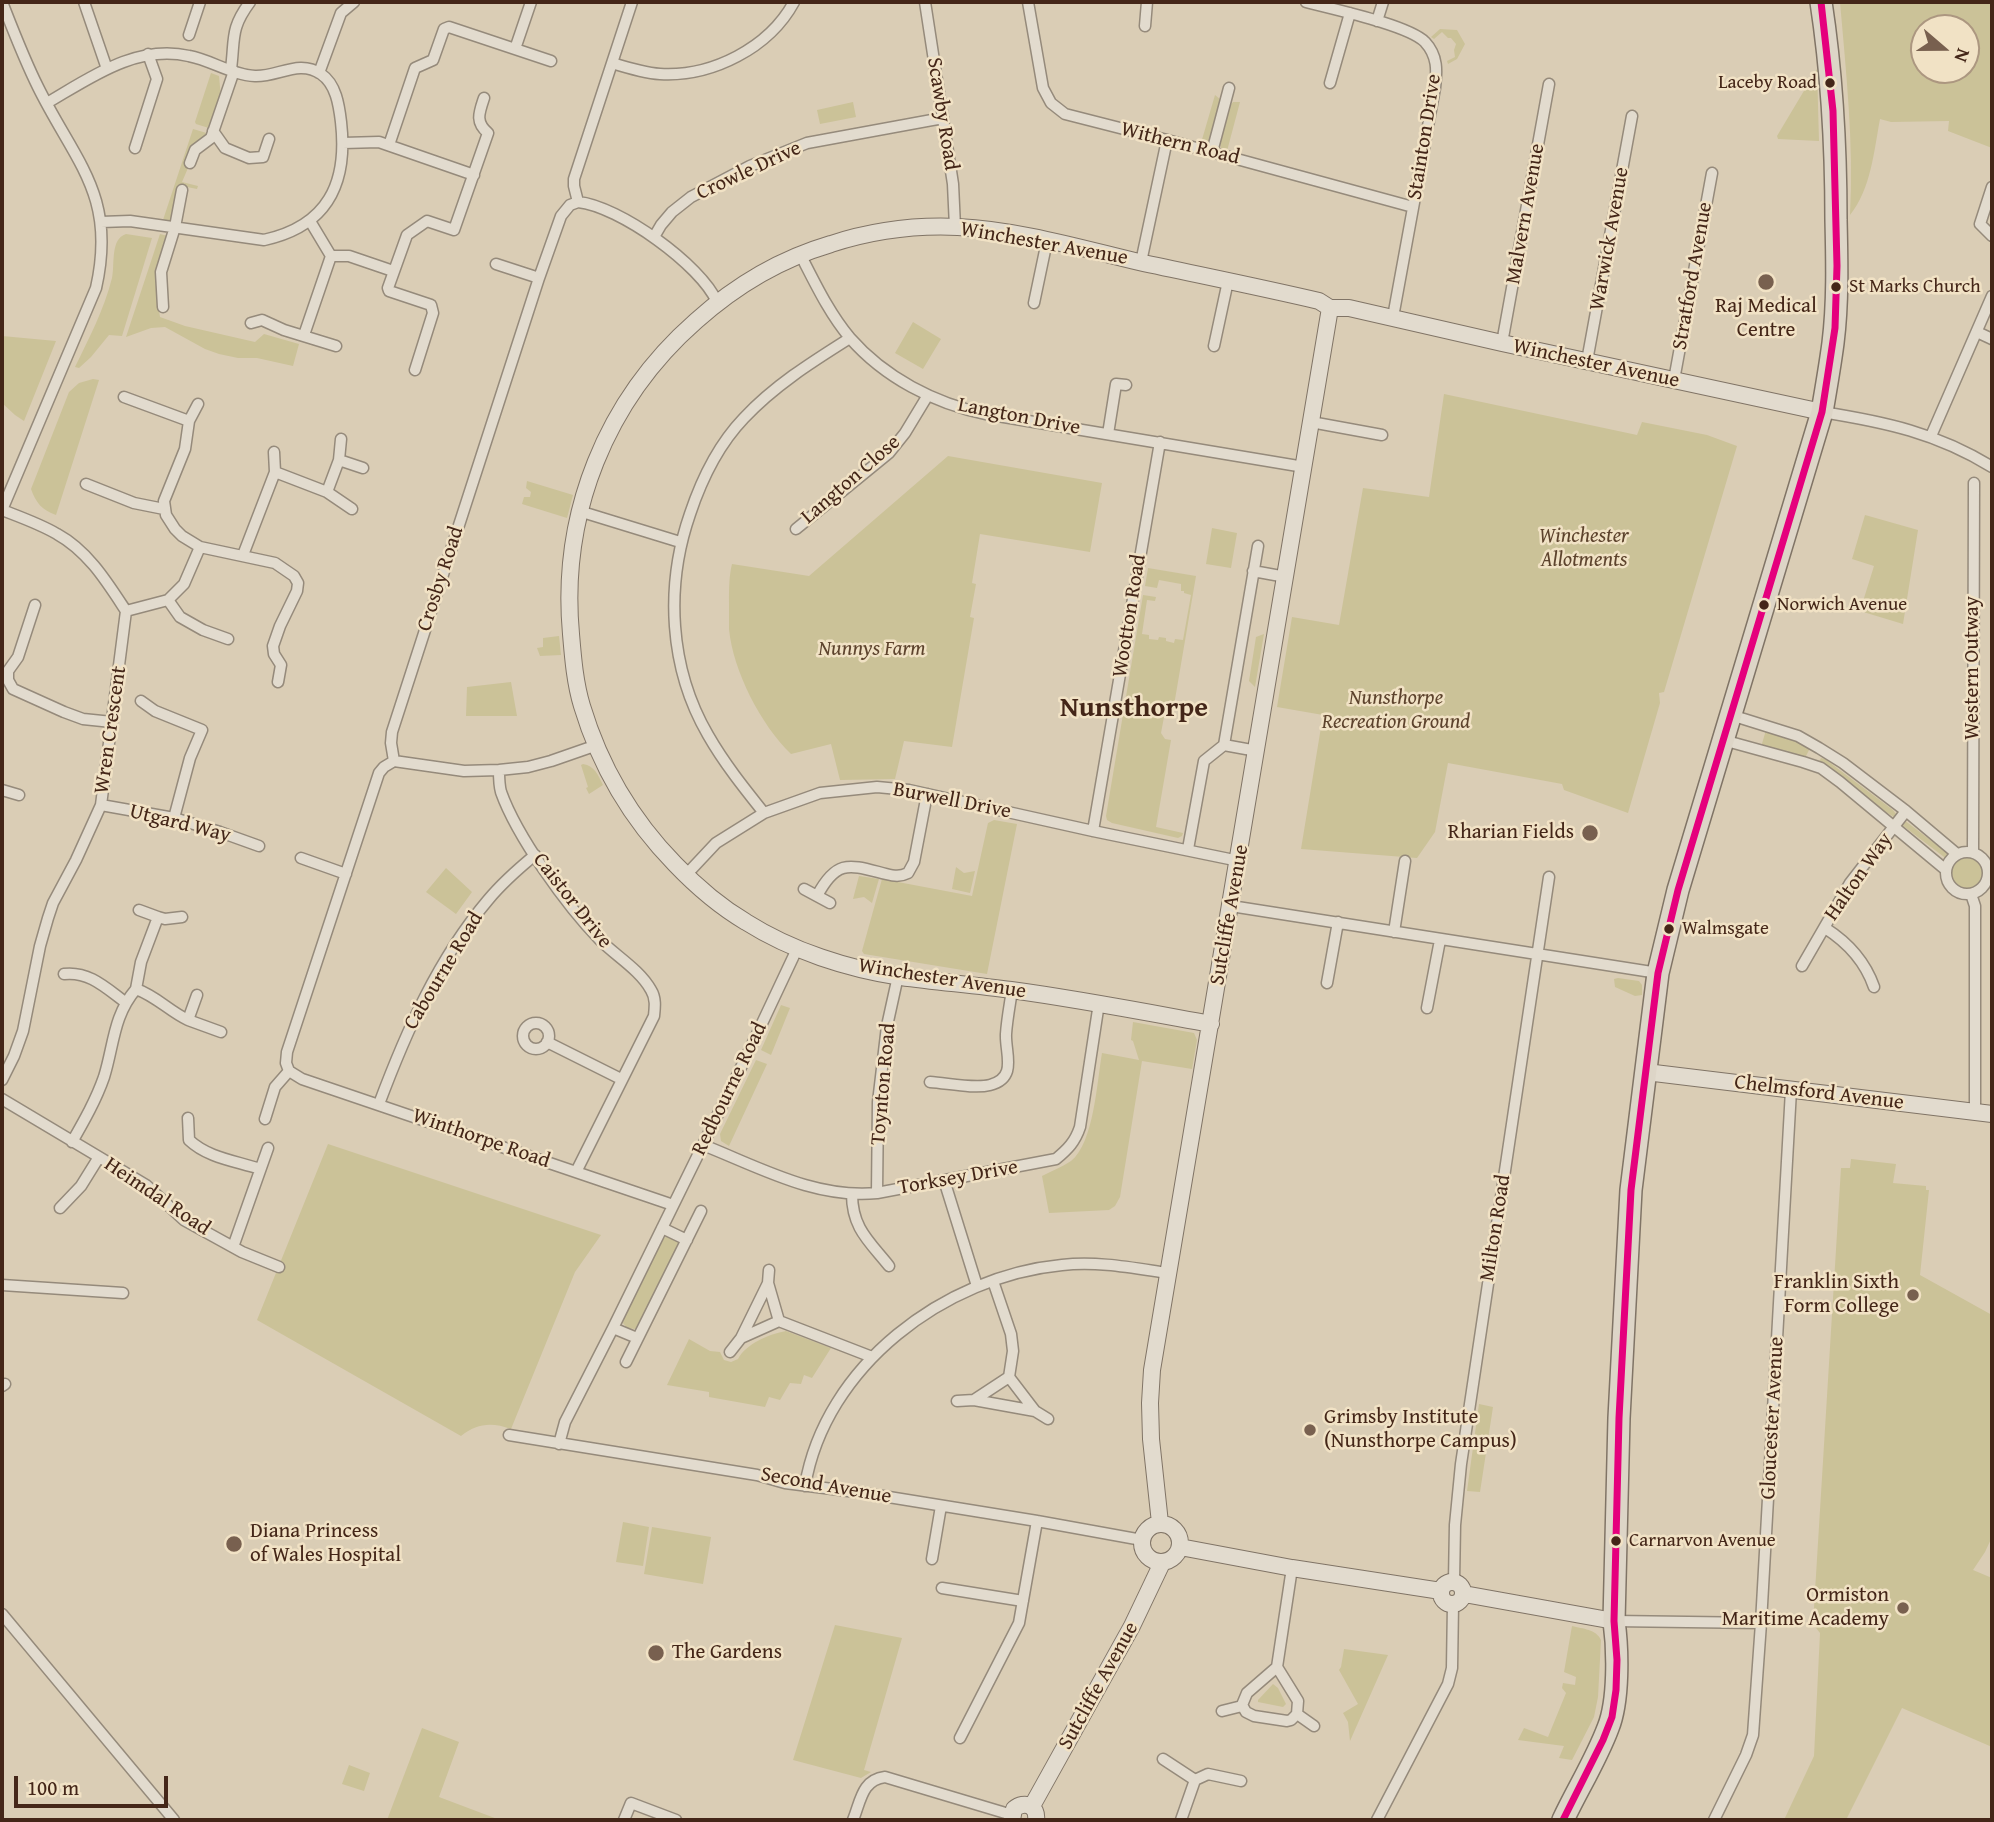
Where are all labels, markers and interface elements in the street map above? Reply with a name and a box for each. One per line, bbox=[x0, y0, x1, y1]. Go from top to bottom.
north arrow bbox=[1910, 14, 1980, 84]
text: N bbox=[1948, 45, 1978, 66]
street label: Scawby Road bbox=[921, 56, 963, 172]
street label: Stainton Drive bbox=[1403, 72, 1447, 202]
place label: Laceby Road bbox=[1718, 72, 1817, 94]
marker: Laceby Road bbox=[1823, 76, 1837, 90]
street label: Withern Road bbox=[1118, 117, 1242, 171]
street label: Crowle Drive bbox=[693, 136, 805, 206]
street label: Malvern Avenue bbox=[1501, 142, 1551, 286]
street label: Warwick Avenue bbox=[1585, 165, 1635, 313]
street label: Stratford Avenue bbox=[1668, 200, 1718, 352]
street label: Winchester Avenue bbox=[958, 217, 1130, 271]
marker: Raj Medical Centre bbox=[1756, 272, 1776, 292]
place label: St Marks Church bbox=[1849, 276, 1981, 298]
marker: St Marks Church bbox=[1829, 280, 1843, 294]
place label: Raj Medical Centre bbox=[1715, 294, 1817, 344]
street label: Winchester Avenue bbox=[1510, 334, 1682, 394]
street label: Langton Drive bbox=[956, 393, 1082, 441]
street label: Langton Close bbox=[796, 430, 906, 530]
street label: Crosby Road bbox=[412, 523, 470, 635]
park label: Winchester Allotments bbox=[1539, 524, 1629, 574]
street label: Wootton Road bbox=[1108, 553, 1152, 679]
place label: Norwich Avenue bbox=[1777, 594, 1907, 616]
street label: Western Outway bbox=[1960, 596, 1986, 740]
marker: Norwich Avenue bbox=[1757, 598, 1771, 612]
park label: Nunnys Farm bbox=[818, 637, 926, 663]
street label: Wren Crescent bbox=[90, 664, 132, 796]
park label: Nunsthorpe Recreation Ground bbox=[1322, 686, 1470, 736]
district label: Nunsthorpe bbox=[1060, 692, 1208, 726]
street label: Burwell Drive bbox=[891, 777, 1013, 825]
street label: Utgard Way bbox=[127, 799, 233, 849]
place label: Rharian Fields bbox=[1448, 820, 1574, 846]
marker: Rharian Fields bbox=[1580, 823, 1600, 843]
street label: Halton Way bbox=[1820, 828, 1898, 926]
street label: Sutcliffe Avenue bbox=[1205, 843, 1255, 987]
street label: Caistor Drive bbox=[527, 848, 617, 954]
street label: Cabourne Road bbox=[399, 907, 489, 1035]
place label: Walmsgate bbox=[1682, 918, 1769, 940]
marker: Walmsgate bbox=[1662, 922, 1676, 936]
street label: Winchester Avenue bbox=[856, 953, 1028, 1005]
street label: Redbourne Road bbox=[687, 1018, 773, 1160]
street label: Toynton Road bbox=[866, 1022, 902, 1146]
street label: Chelmsford Avenue bbox=[1733, 1070, 1905, 1116]
street label: Winthorpe Road bbox=[409, 1104, 553, 1174]
street label: Heimdal Road bbox=[99, 1152, 215, 1242]
street label: Torksey Drive bbox=[896, 1155, 1020, 1201]
street label: Milton Road bbox=[1475, 1173, 1517, 1283]
place label: Franklin Sixth Form College bbox=[1774, 1270, 1899, 1320]
marker: Franklin Sixth Form College bbox=[1905, 1287, 1921, 1303]
street label: Gloucester Avenue bbox=[1756, 1336, 1790, 1500]
place label: Grimsby Institute (Nunsthorpe Campus) bbox=[1324, 1405, 1517, 1455]
marker: Grimsby Institute (Nunsthorpe Campus) bbox=[1302, 1422, 1318, 1438]
street label: Second Avenue bbox=[759, 1462, 893, 1510]
place label: Diana Princess of Wales Hospital bbox=[250, 1519, 401, 1569]
place label: Carnarvon Avenue bbox=[1629, 1530, 1776, 1552]
marker: Diana Princess of Wales Hospital bbox=[224, 1534, 244, 1554]
marker: Carnarvon Avenue bbox=[1609, 1534, 1623, 1548]
place label: Ormiston Maritime Academy bbox=[1722, 1583, 1889, 1633]
marker: Ormiston Maritime Academy bbox=[1895, 1600, 1911, 1616]
street label: Sutcliffe Avenue bbox=[1053, 1618, 1145, 1754]
place label: The Gardens bbox=[672, 1640, 782, 1666]
marker: The Gardens bbox=[646, 1643, 666, 1663]
scale bar bbox=[18, 1762, 172, 1806]
text: 100 m bbox=[27, 1772, 79, 1803]

